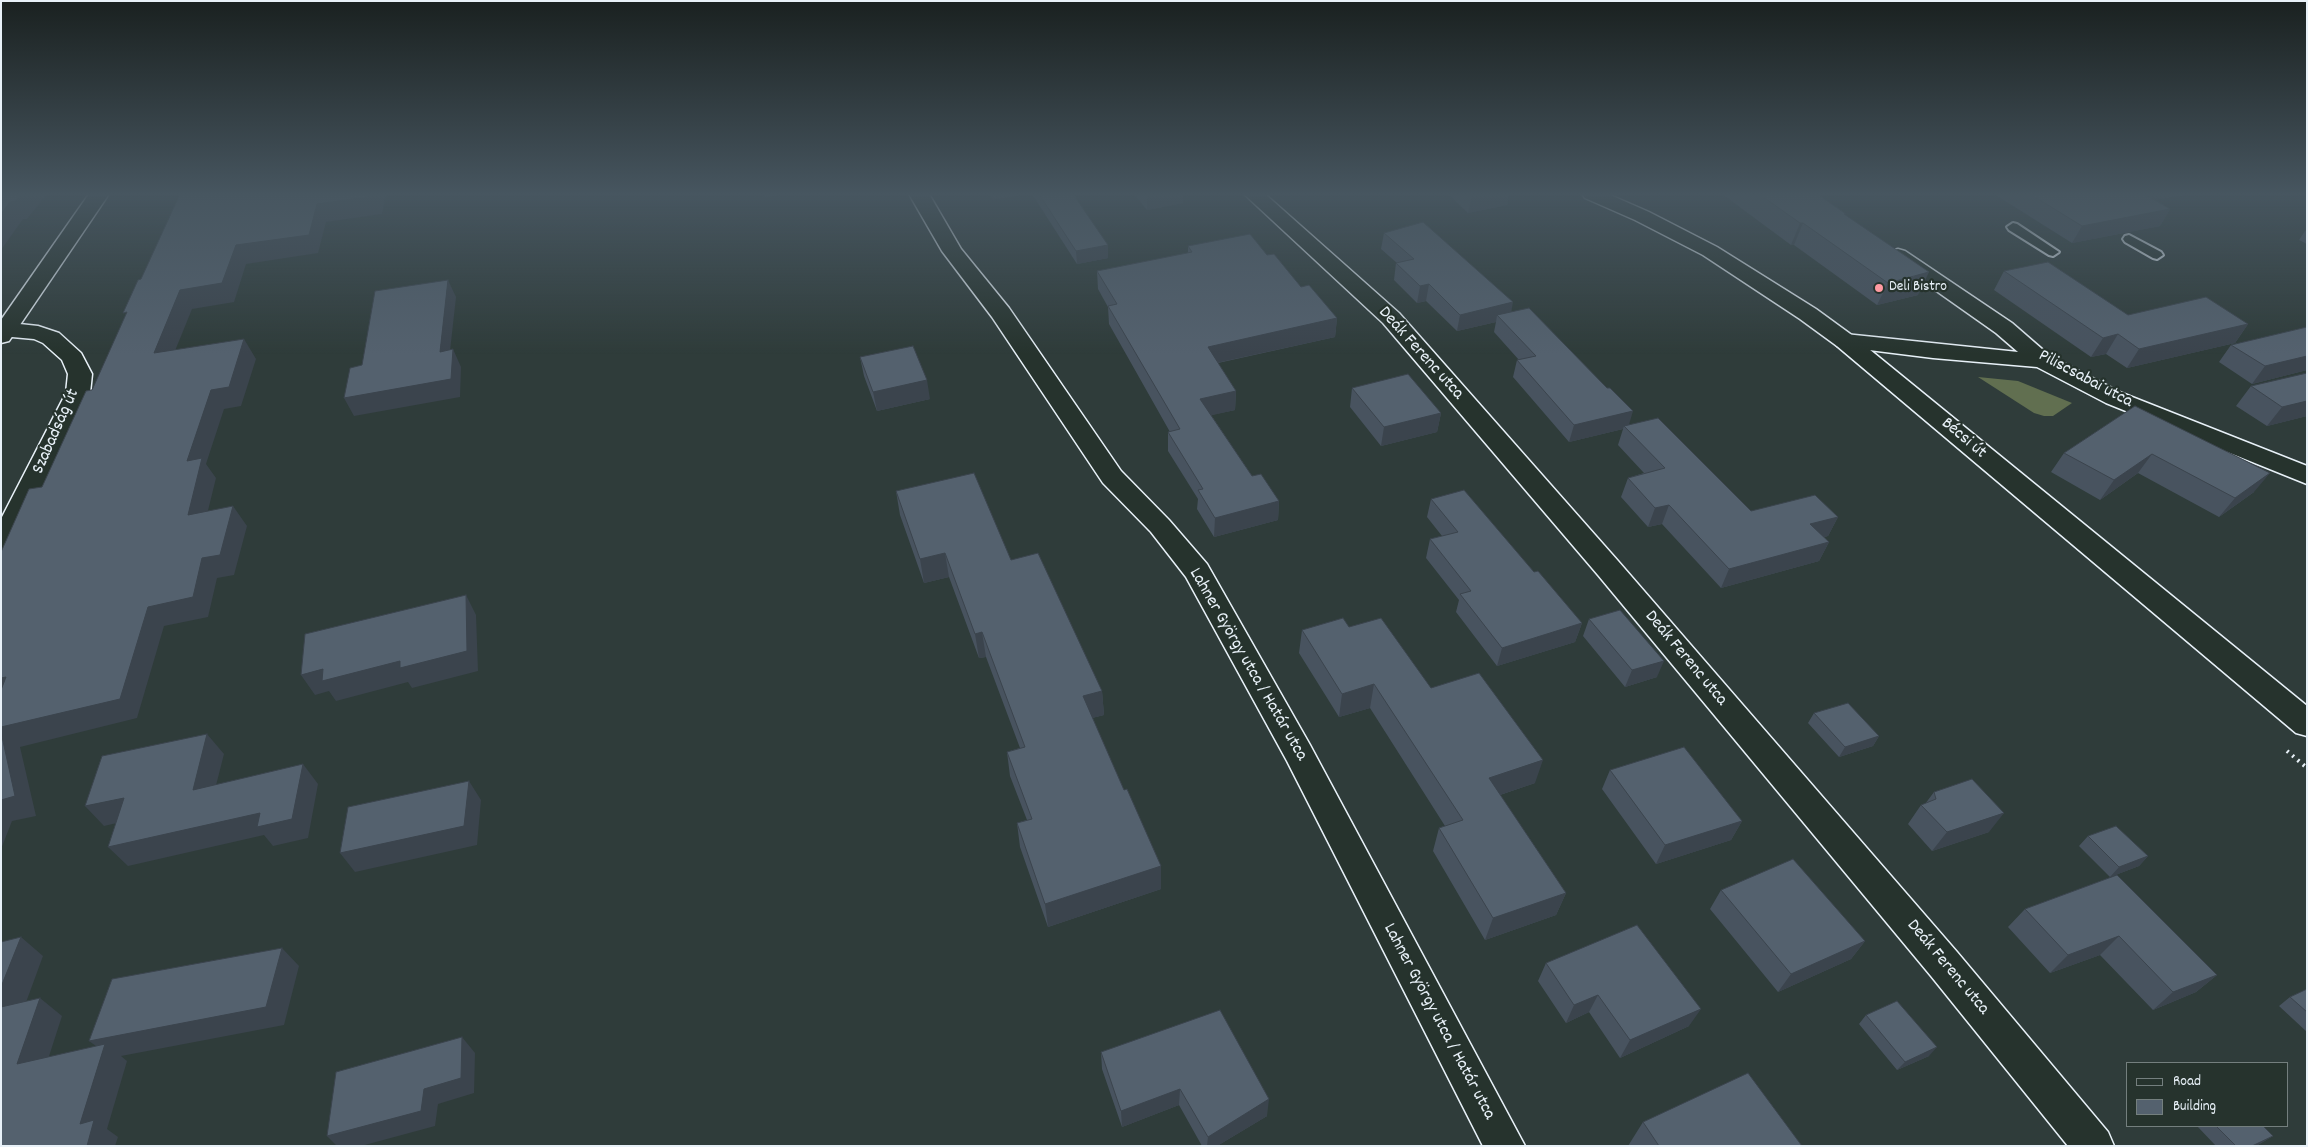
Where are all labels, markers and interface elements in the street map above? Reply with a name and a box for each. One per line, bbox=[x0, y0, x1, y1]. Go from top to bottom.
place label: Deli Bistro bbox=[1889, 279, 1947, 297]
marker: Deli Bistro bbox=[1873, 282, 1885, 294]
street label: Deák Ferenc utca bbox=[1372, 303, 1468, 405]
street label: Piliscsabai utca bbox=[2034, 346, 2136, 414]
street label: Szabadság út bbox=[29, 386, 85, 478]
street label: Bécsi út bbox=[1936, 414, 1990, 464]
street label: Lahner György utca / Határ utca bbox=[1183, 565, 1311, 765]
street label: Deák Ferenc utca bbox=[1639, 607, 1731, 711]
street label: Deák Ferenc utca bbox=[1901, 916, 1993, 1020]
street label: Lahner György utca / Határ utca bbox=[1377, 920, 1499, 1124]
legend bbox=[2126, 1062, 2288, 1127]
text: Road bbox=[2173, 1071, 2201, 1093]
text: Building bbox=[2173, 1096, 2216, 1118]

